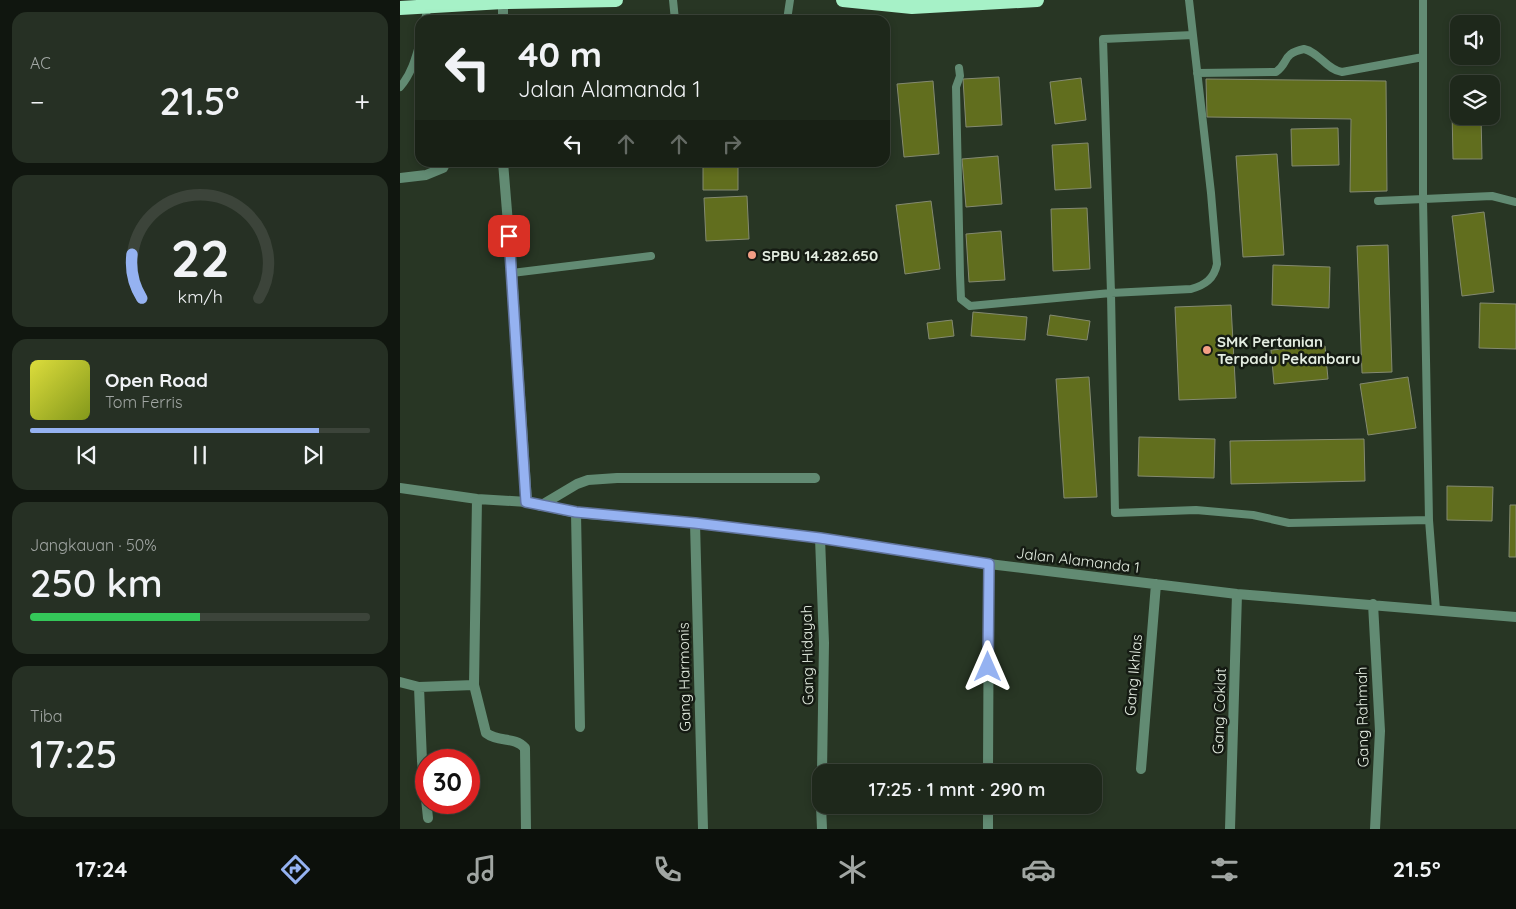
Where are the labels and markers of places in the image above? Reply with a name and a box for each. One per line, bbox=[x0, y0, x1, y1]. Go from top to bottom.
pin bbox=[488, 215, 530, 257]
place label: SPBU 14.282.650 bbox=[762, 246, 878, 265]
marker: SPBU 14.282.650 bbox=[746, 249, 758, 261]
place label: SMK Pertanian Terpadu Pekanbaru bbox=[1217, 332, 1360, 368]
marker: SMK Pertanian Terpadu Pekanbaru bbox=[1201, 344, 1213, 356]

